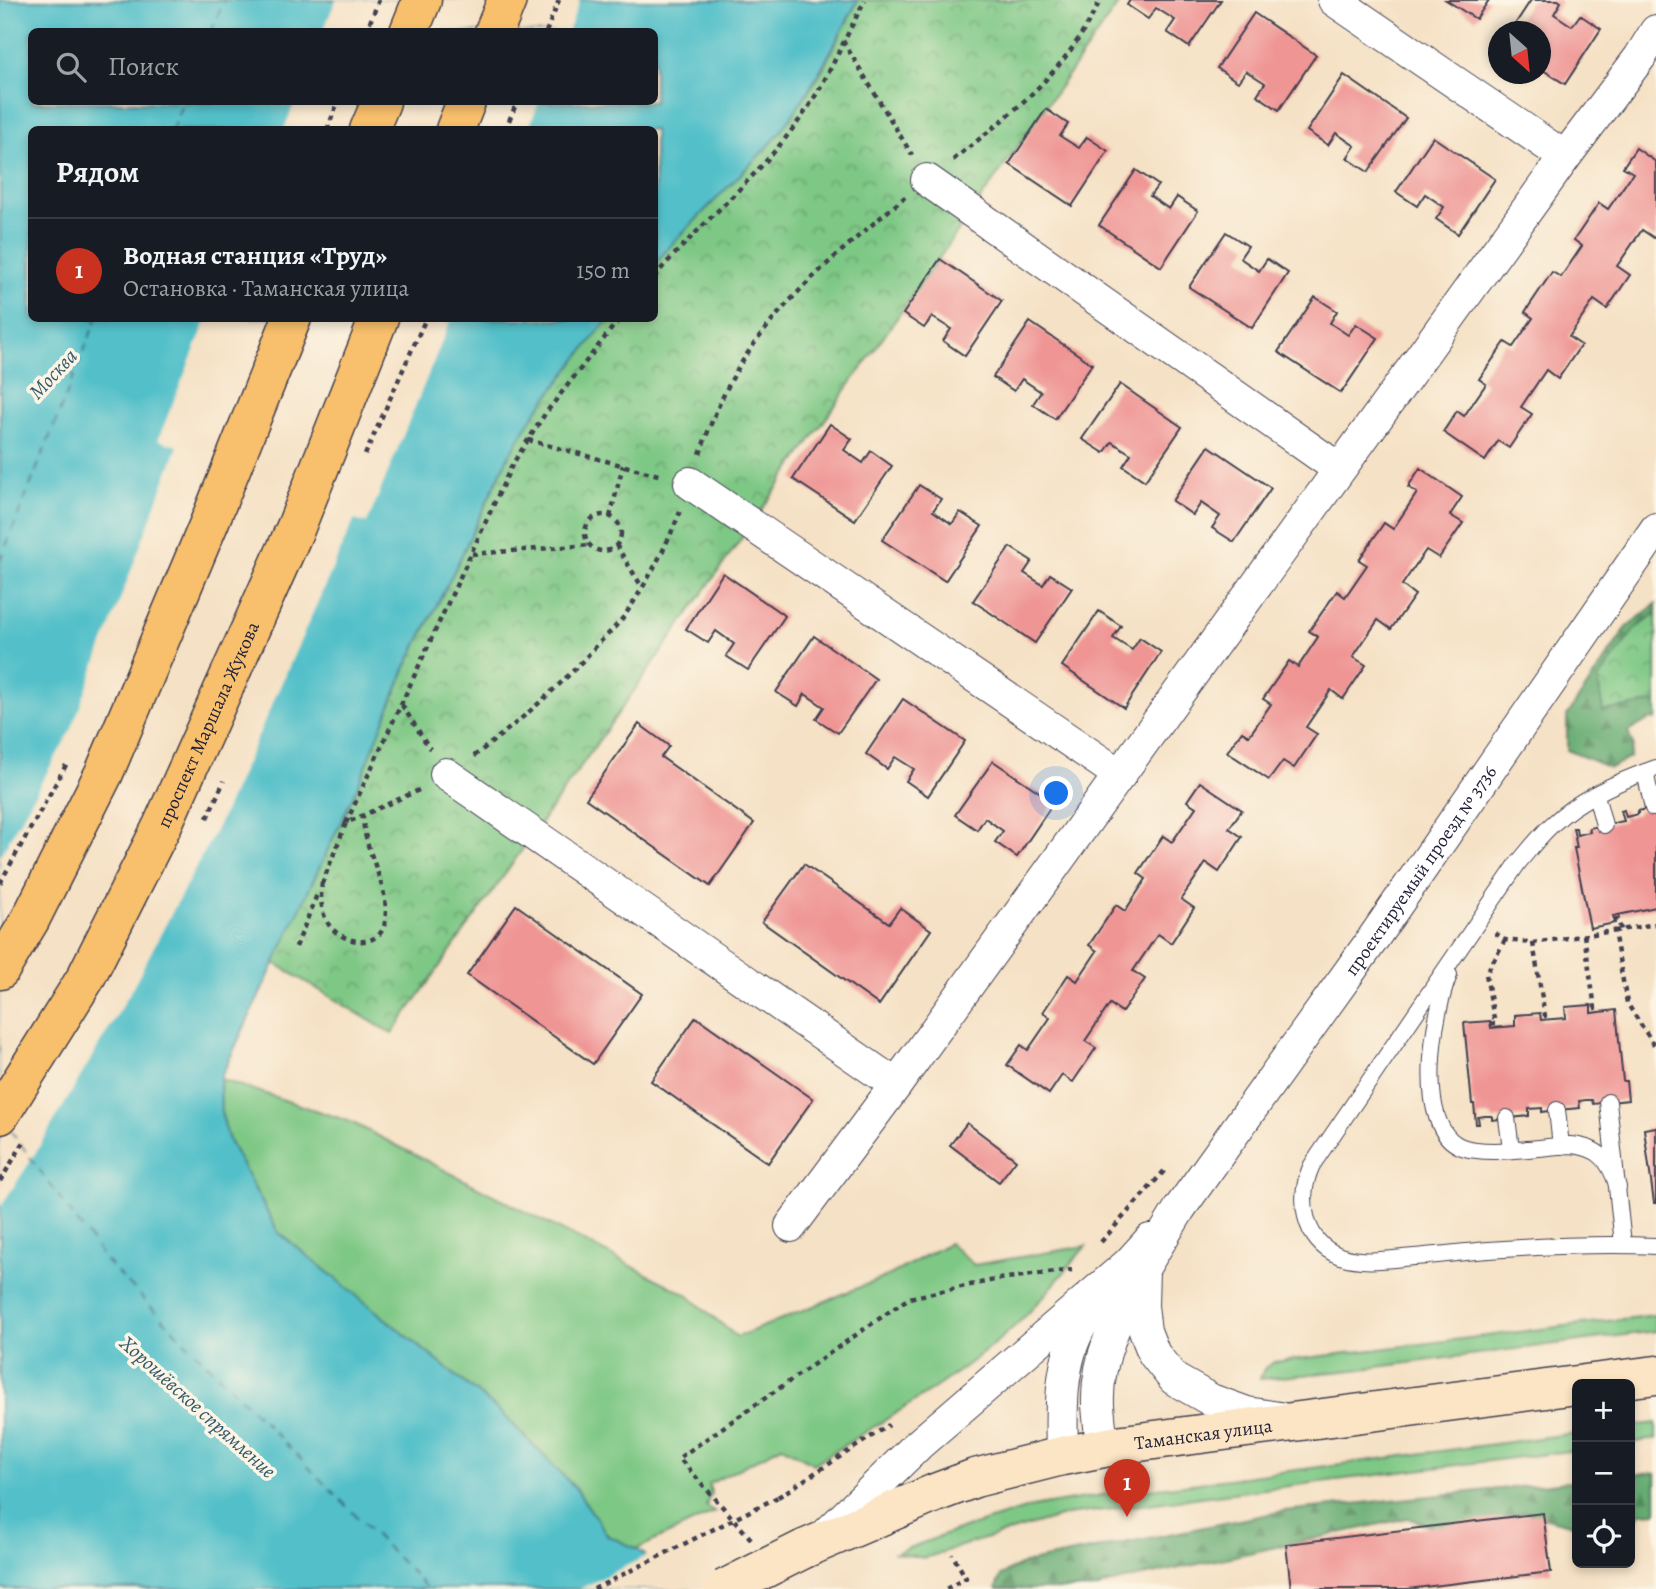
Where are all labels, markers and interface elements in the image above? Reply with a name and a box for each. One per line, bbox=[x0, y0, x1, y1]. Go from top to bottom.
north arrow bbox=[1488, 21, 1551, 84]
search box bbox=[28, 28, 658, 105]
icon: search bbox=[52, 48, 90, 86]
text: Поиск bbox=[108, 49, 179, 84]
text: Рядом bbox=[56, 152, 139, 192]
text: Водная станция «Труд» bbox=[123, 238, 387, 273]
text: 1 bbox=[75, 255, 83, 286]
text: 150 m bbox=[576, 255, 630, 286]
text: Остановка · Таманская улица bbox=[123, 273, 409, 304]
water label: Москва bbox=[22, 342, 84, 405]
street label: проспект Маршала Жукова bbox=[151, 617, 266, 832]
street label: проектируемый проезд № 3736 bbox=[1339, 760, 1503, 981]
your location bbox=[1039, 776, 1073, 810]
water label: Хорошёвское спрямление bbox=[113, 1329, 282, 1485]
map controls bbox=[1572, 1379, 1635, 1568]
button: + bbox=[1572, 1379, 1635, 1442]
street label: Таманская улица bbox=[1133, 1413, 1274, 1457]
button: − bbox=[1572, 1442, 1635, 1505]
pin: 1 bbox=[1104, 1459, 1150, 1517]
button: locate bbox=[1572, 1505, 1635, 1568]

